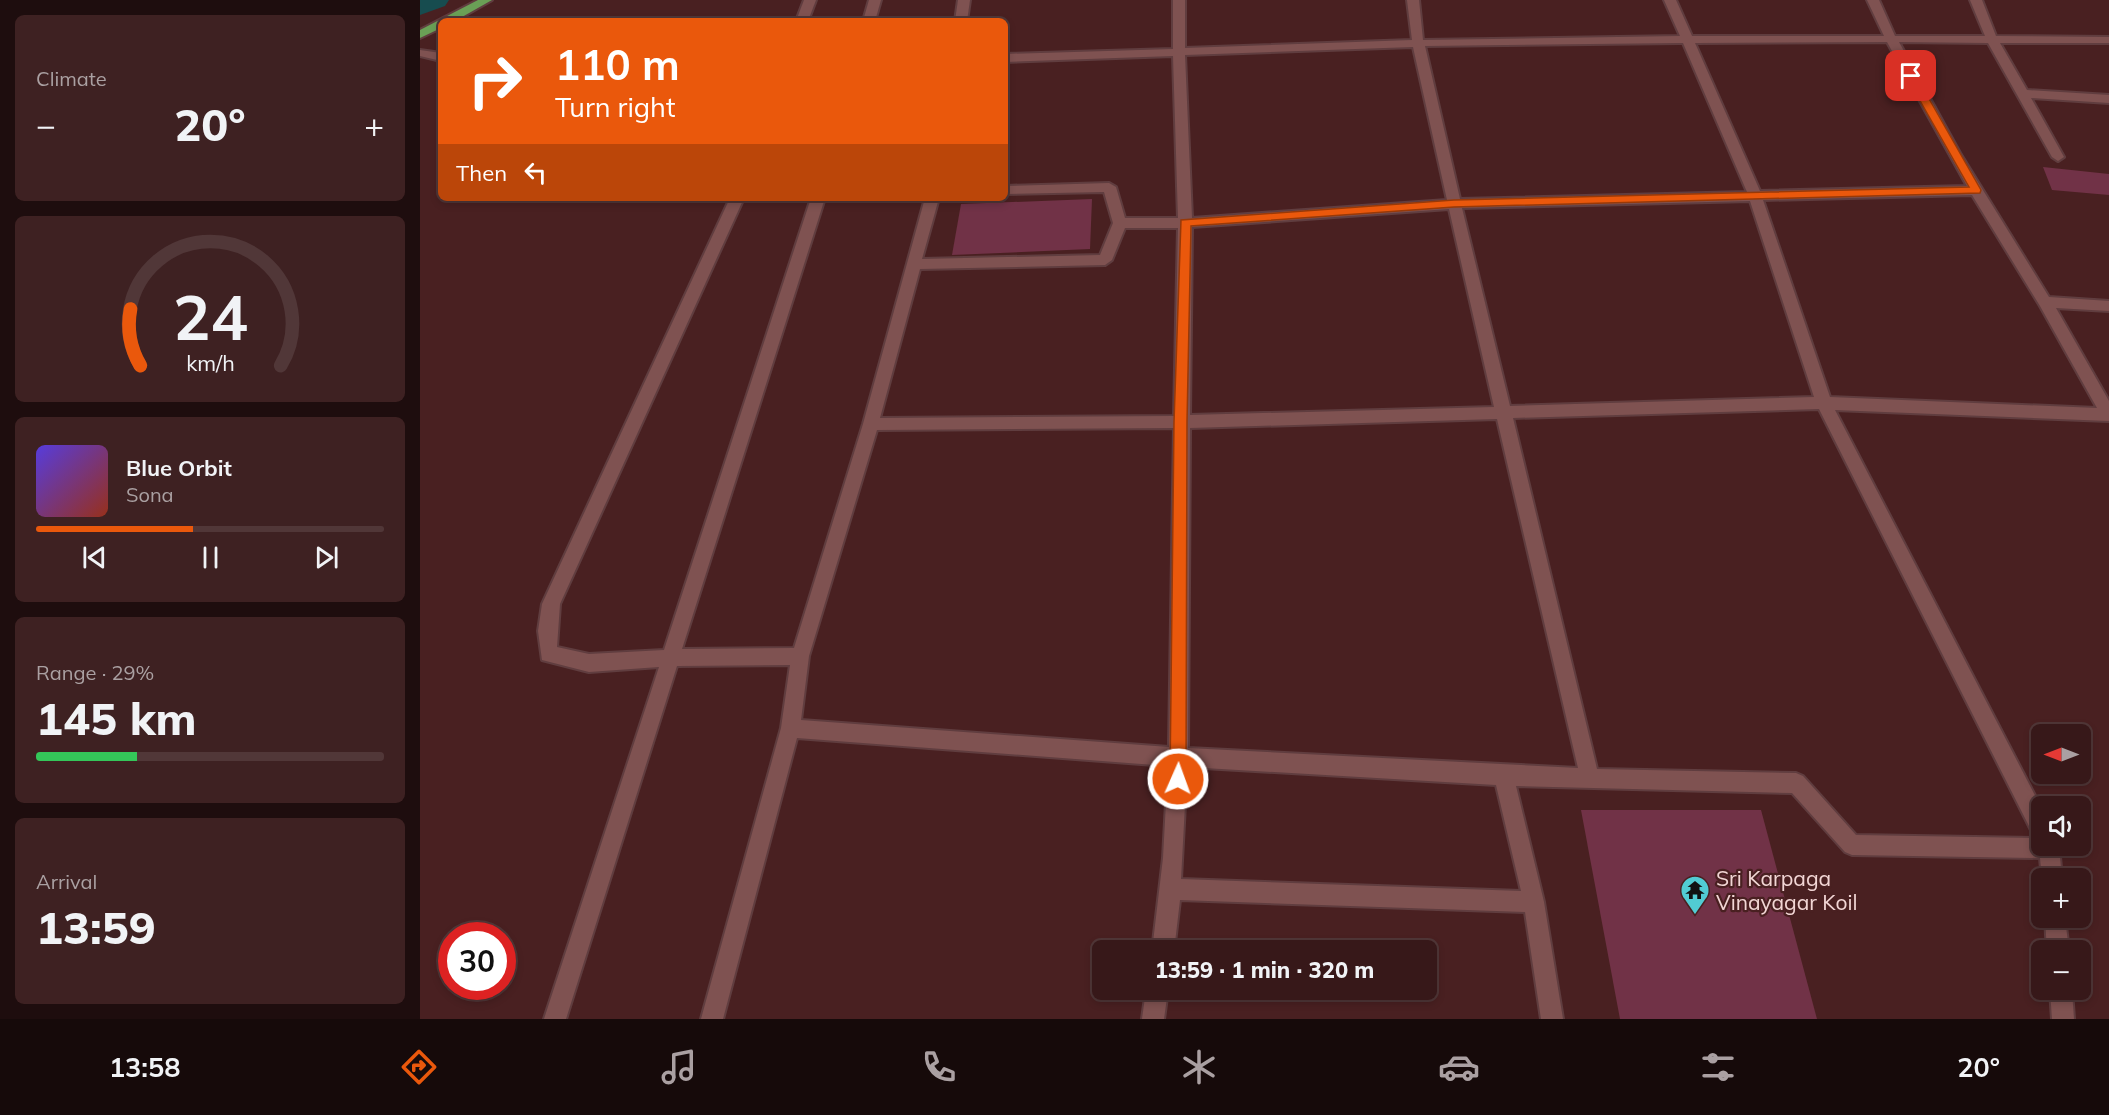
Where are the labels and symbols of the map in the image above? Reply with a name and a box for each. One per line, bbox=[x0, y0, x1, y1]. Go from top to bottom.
pin bbox=[1885, 50, 1936, 101]
north arrow bbox=[2031, 724, 2091, 784]
position arrow bbox=[1146, 747, 1210, 811]
place label: Sri Karpaga Vinayagar Koil bbox=[1716, 865, 1857, 915]
temple icon: Sri Karpaga Vinayagar Koil bbox=[1679, 874, 1711, 916]
speed limit sign: 30 bbox=[438, 922, 516, 1000]

